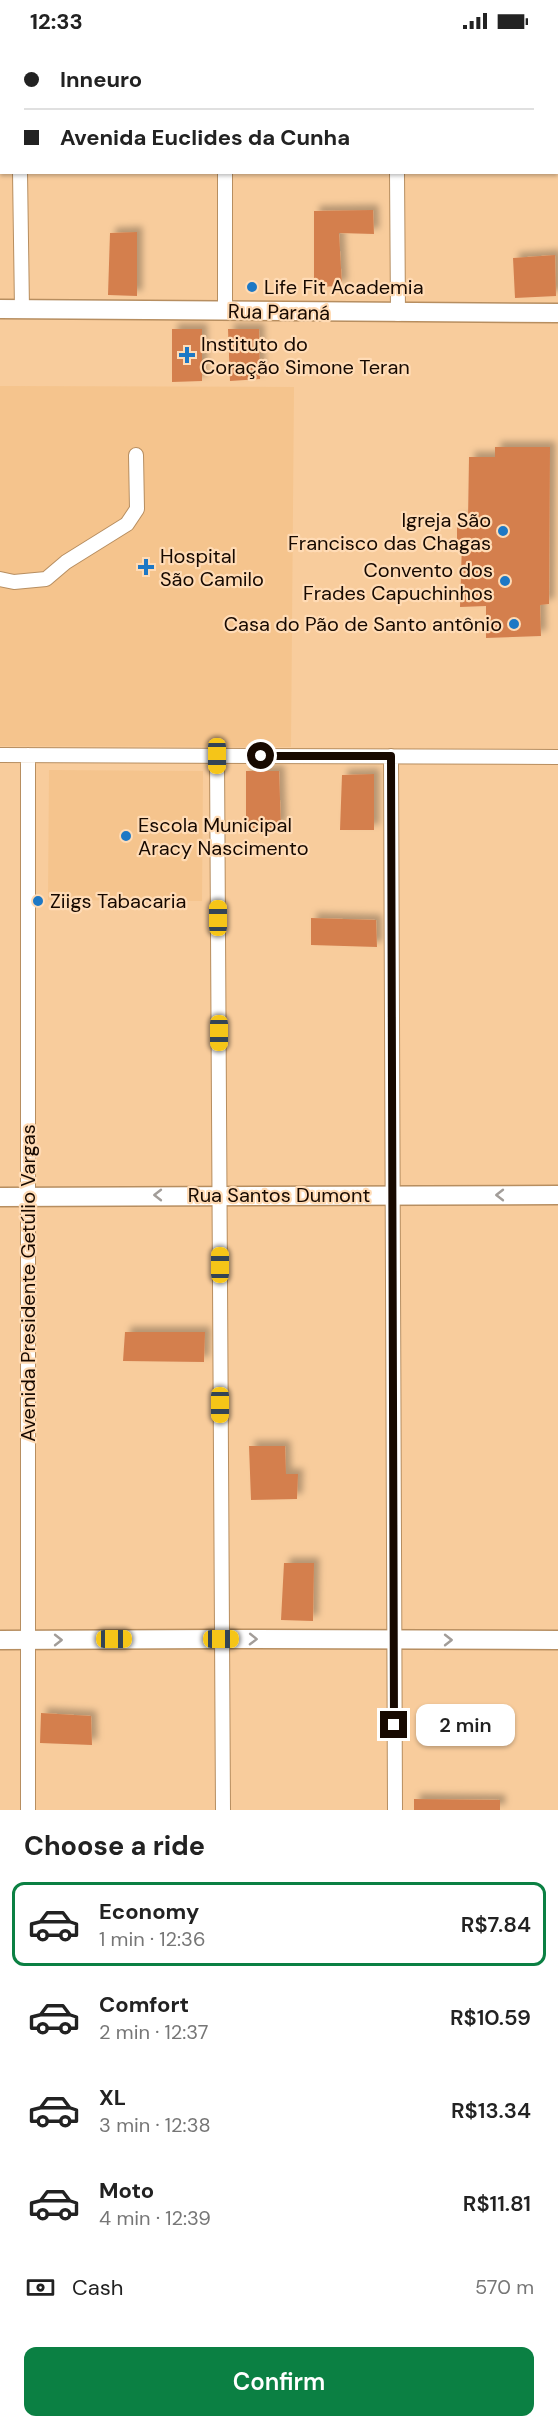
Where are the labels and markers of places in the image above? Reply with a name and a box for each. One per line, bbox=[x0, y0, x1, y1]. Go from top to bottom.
place label: Life Fit Academia bbox=[264, 274, 424, 300]
marker: Life Fit Academia bbox=[245, 280, 259, 294]
place label: Instituto do Coração Simone Teran bbox=[201, 331, 410, 380]
marker: Instituto do Coração Simone Teran bbox=[178, 346, 196, 364]
place label: Igreja São Francisco das Chagas bbox=[288, 507, 491, 556]
marker: Igreja São Francisco das Chagas bbox=[496, 524, 510, 538]
place label: Hospital São Camilo bbox=[160, 543, 264, 592]
place label: Convento dos Frades Capuchinhos bbox=[303, 557, 493, 606]
marker: Hospital São Camilo bbox=[137, 558, 155, 576]
marker: Convento dos Frades Capuchinhos bbox=[498, 574, 512, 588]
place label: Casa do Pão de Santo antônio bbox=[224, 611, 502, 637]
marker: Casa do Pão de Santo antônio bbox=[507, 617, 521, 631]
place label: Escola Municipal Aracy Nascimento bbox=[138, 812, 309, 861]
marker: Escola Municipal Aracy Nascimento bbox=[119, 829, 133, 843]
place label: Ziigs Tabacaria bbox=[50, 888, 186, 914]
marker: Ziigs Tabacaria bbox=[31, 894, 45, 908]

